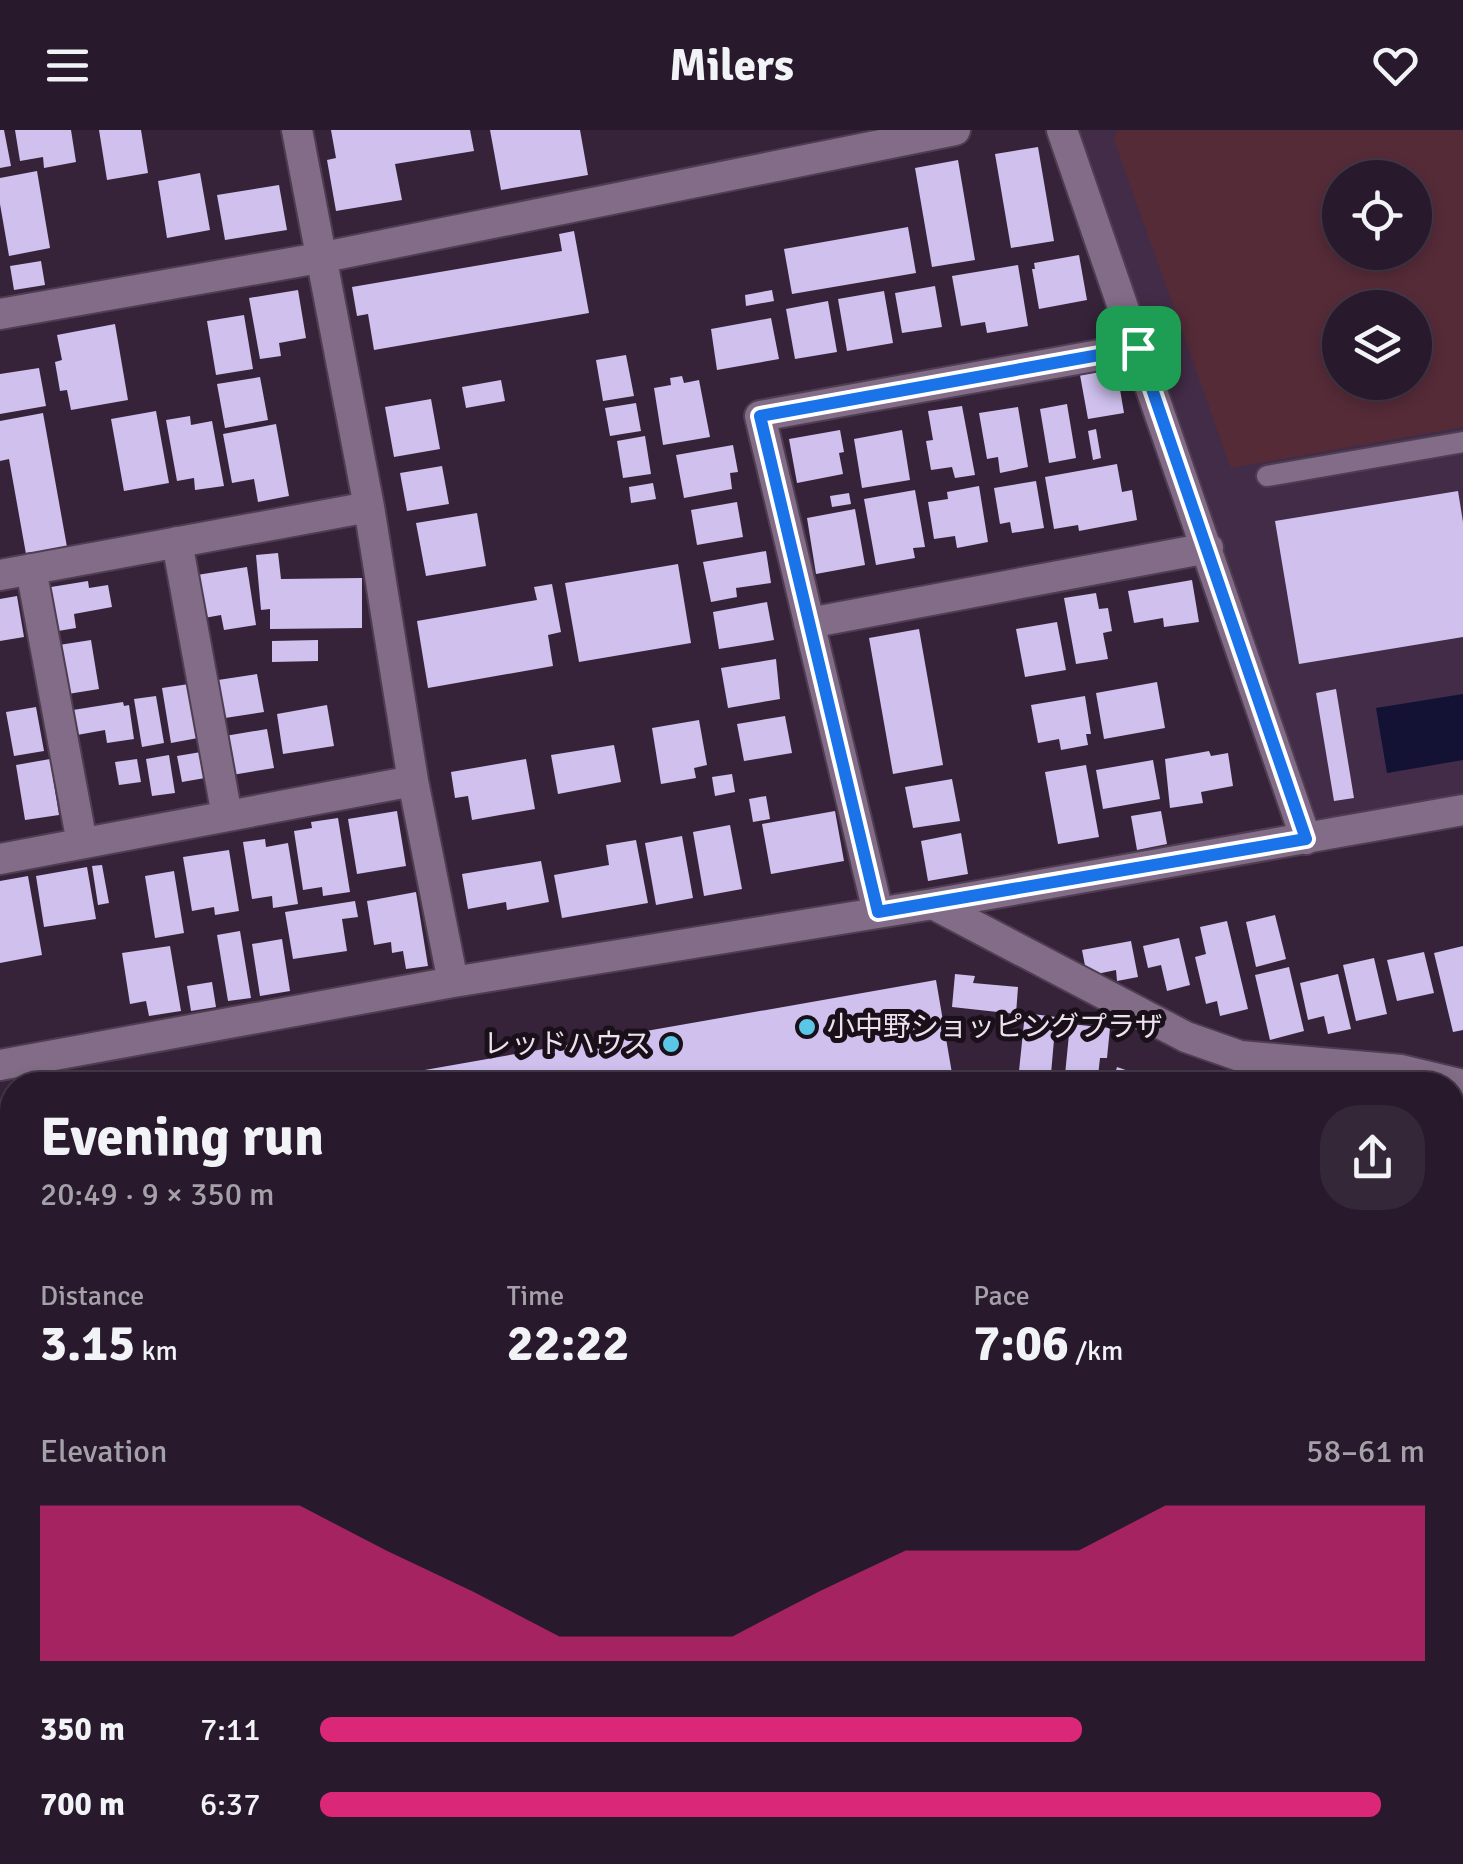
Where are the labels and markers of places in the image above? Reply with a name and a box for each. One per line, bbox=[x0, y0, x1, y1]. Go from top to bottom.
pin bbox=[1096, 306, 1181, 391]
place label: 小中野ショッピングプラザ bbox=[827, 1010, 1163, 1044]
marker: 小中野ショッピングプラザ bbox=[796, 1016, 818, 1038]
place label: レッドハウス bbox=[483, 1027, 651, 1061]
marker: レッドハウス bbox=[660, 1033, 682, 1055]

